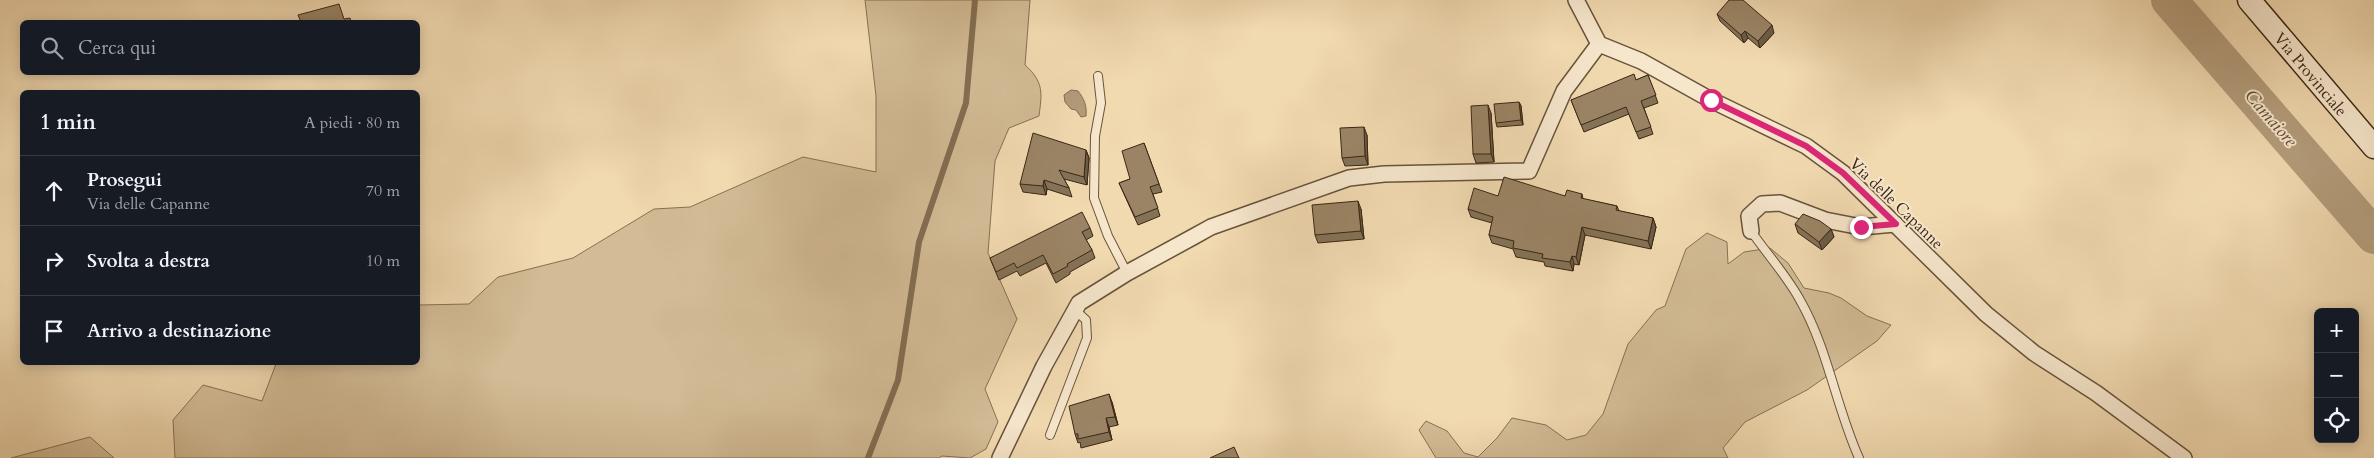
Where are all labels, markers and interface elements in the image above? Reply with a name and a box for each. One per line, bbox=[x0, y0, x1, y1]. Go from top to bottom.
search box bbox=[20, 20, 420, 75]
street label: Via Provinciale bbox=[2269, 28, 2352, 121]
icon: search bbox=[38, 34, 66, 62]
text: Cerca qui bbox=[78, 35, 156, 61]
water label: Camaiore bbox=[2239, 84, 2303, 153]
route start bbox=[1700, 89, 1723, 112]
text: 1 min bbox=[40, 108, 96, 137]
text: A piedi · 80 m bbox=[304, 112, 400, 134]
street label: Via delle Capanne bbox=[1844, 153, 1948, 254]
text: Prosegui bbox=[87, 167, 162, 193]
icon: ahead bbox=[40, 177, 68, 205]
text: 70 m bbox=[366, 180, 400, 202]
text: Via delle Capanne bbox=[87, 193, 210, 215]
route end bbox=[1850, 216, 1873, 239]
icon: right bbox=[40, 247, 68, 275]
text: Svolta a destra bbox=[87, 248, 210, 274]
text: 10 m bbox=[366, 250, 400, 272]
map controls bbox=[2314, 308, 2359, 443]
button: + bbox=[2314, 308, 2359, 353]
icon: arrive bbox=[40, 317, 68, 345]
text: Arrivo a destinazione bbox=[87, 318, 271, 344]
button: − bbox=[2314, 353, 2359, 398]
button: locate bbox=[2314, 398, 2359, 443]

